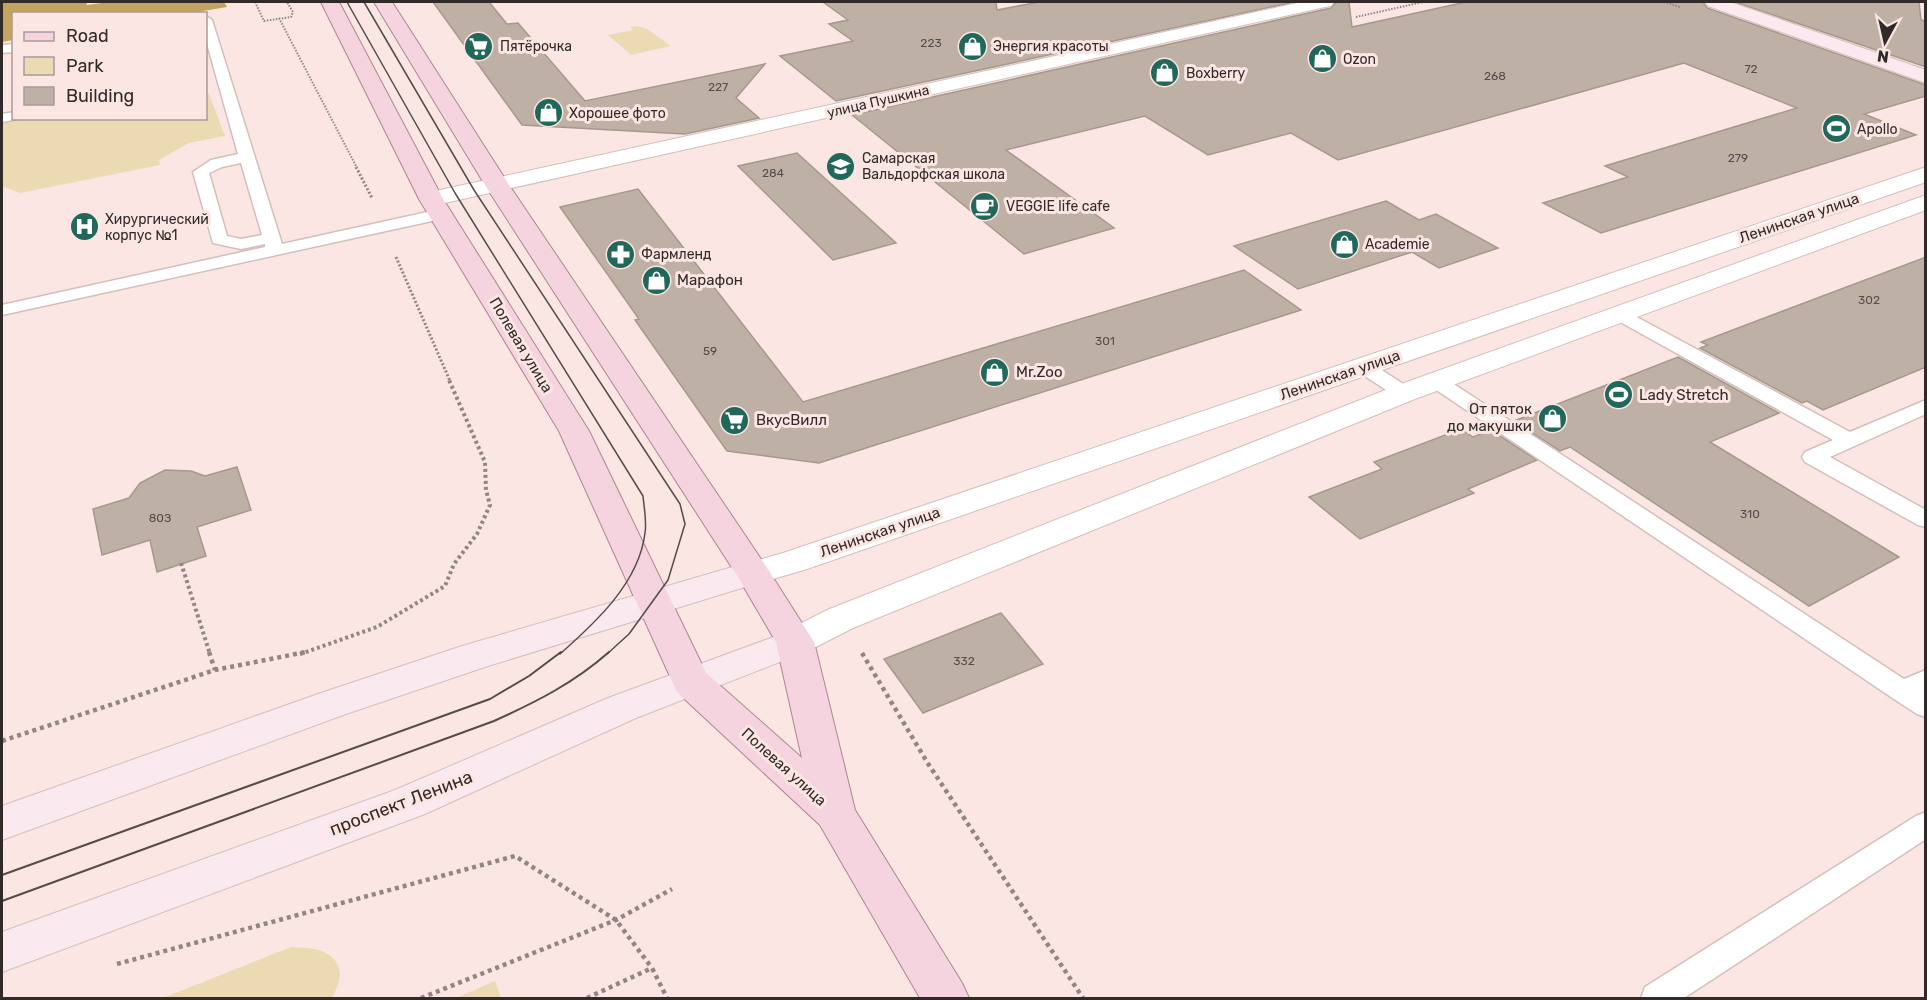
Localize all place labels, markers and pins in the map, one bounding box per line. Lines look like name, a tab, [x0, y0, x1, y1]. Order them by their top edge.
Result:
supermarket icon: Пятёрочка	[463, 30, 495, 62]
shop icon: Энергия красоты	[956, 30, 988, 62]
place label: Пятёрочка	[500, 38, 572, 55]
place label: Энергия красоты	[993, 38, 1109, 55]
shop icon: Ozon	[1306, 43, 1338, 75]
place label: Ozon	[1343, 51, 1376, 68]
shop icon: Boxberry	[1149, 57, 1181, 89]
place label: Boxberry	[1186, 65, 1246, 82]
shop icon: Хорошее фото	[532, 97, 564, 129]
place label: Хорошее фото	[569, 105, 666, 122]
sports icon: Apollo	[1820, 113, 1852, 145]
place label: Apollo	[1857, 121, 1898, 138]
school or university icon: Самарская Вальдорфская школа	[825, 150, 857, 182]
place label: Самарская Вальдорфская школа	[862, 150, 1005, 183]
cafe icon: VEGGIE life cafe	[969, 190, 1001, 222]
place label: VEGGIE life cafe	[1006, 198, 1110, 215]
hospital icon: Хирургический корпус №1	[68, 211, 100, 243]
place label: Хирургический корпус №1	[105, 211, 209, 244]
shop icon: Academie	[1328, 228, 1360, 260]
place label: Academie	[1365, 236, 1430, 253]
pharmacy icon: Фармленд	[604, 238, 636, 270]
place label: Фармленд	[641, 246, 712, 263]
shop icon: Марафон	[640, 264, 672, 296]
place label: Марафон	[677, 271, 743, 289]
shop icon: Mr.Zoo	[979, 356, 1011, 388]
place label: Mr.Zoo	[1016, 363, 1063, 381]
sports icon: Lady Stretch	[1602, 379, 1634, 411]
place label: Lady Stretch	[1639, 386, 1729, 404]
place label: От пяток до макушки	[1447, 400, 1532, 435]
shop icon: От пяток до макушки	[1537, 402, 1569, 434]
supermarket icon: ВкусВилл	[719, 404, 751, 436]
place label: ВкусВилл	[756, 411, 827, 429]

